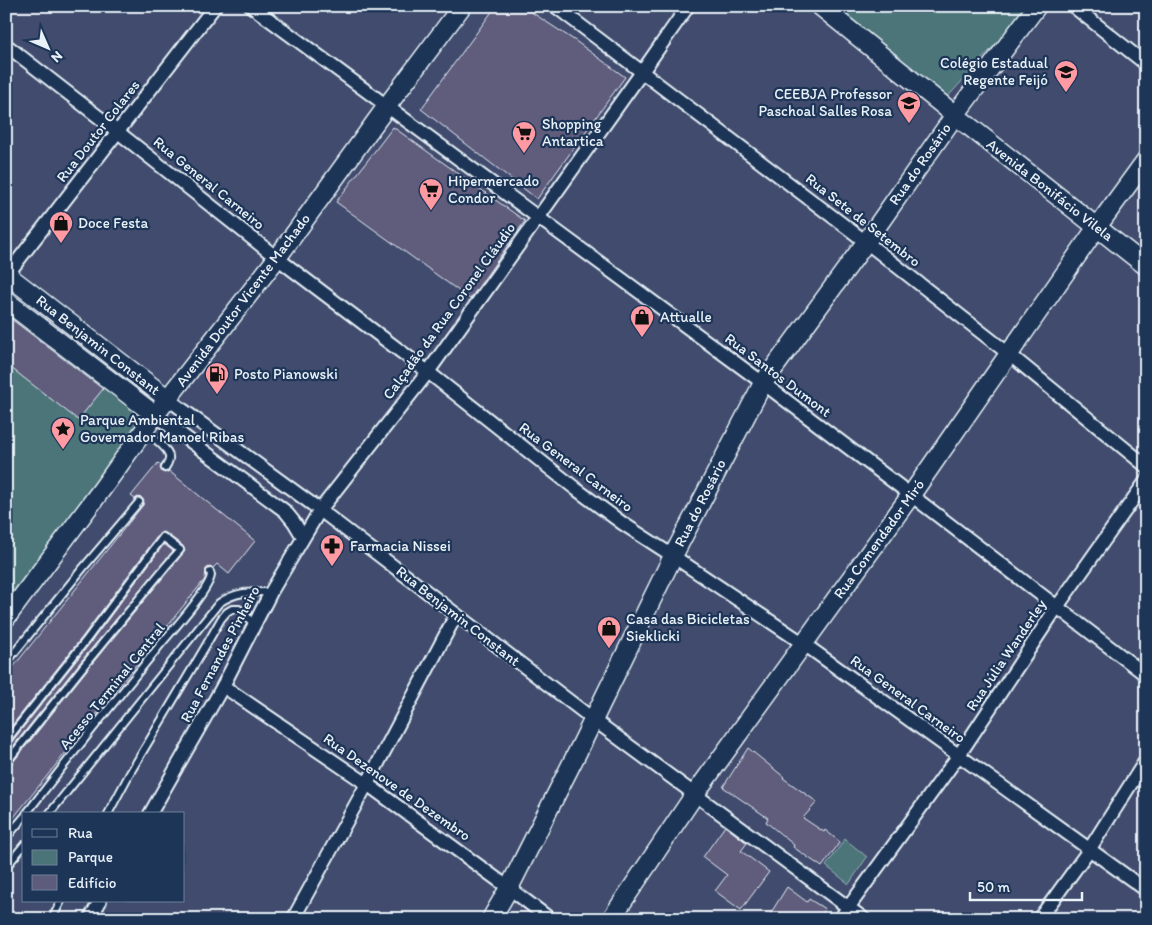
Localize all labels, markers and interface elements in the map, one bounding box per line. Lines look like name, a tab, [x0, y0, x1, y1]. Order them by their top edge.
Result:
north arrow	[22, 22, 72, 72]
text: N	[47, 47, 66, 66]
place label: Colégio Estadual Regente Feijó	[940, 54, 1049, 89]
school or university icon: Colégio Estadual Regente Feijó	[1053, 59, 1079, 93]
street label: Rua Doutor Colares	[52, 76, 144, 186]
place label: CEEBJA Professor Paschoal Salles Rosa	[759, 85, 892, 120]
school or university icon: CEEBJA Professor Paschoal Salles Rosa	[896, 90, 922, 124]
place label: Shopping Antartica	[542, 115, 604, 150]
supermarket icon: Shopping Antartica	[511, 120, 537, 154]
street label: Rua do Rosário	[885, 120, 955, 208]
street label: Rua General Carneiro	[150, 133, 268, 233]
street label: Avenida Bonifácio Vilela	[983, 135, 1117, 245]
street label: Rua Sete de Setembro	[802, 170, 924, 270]
place label: Hipermercado Condor	[448, 172, 539, 207]
supermarket icon: Hipermercado Condor	[418, 177, 444, 211]
shop icon: Doce Festa	[48, 210, 74, 244]
street label: Avenida Doutor Vicente Machado	[172, 210, 314, 390]
place label: Doce Festa	[78, 214, 148, 232]
street label: Calçadão da Rua Coronel Cláudio	[379, 219, 519, 403]
street label: Rua Benjamin Constant	[32, 291, 164, 399]
shop icon: Attualle	[629, 304, 655, 338]
place label: Attualle	[660, 308, 712, 326]
street label: Rua Santos Dumont	[721, 329, 835, 421]
fuel station icon: Posto Pianowski	[204, 361, 230, 395]
place label: Posto Pianowski	[234, 365, 338, 383]
place label: Parque Ambiental Governador Manoel Ribas	[80, 411, 245, 446]
place icon: Parque Ambiental Governador Manoel Ribas	[50, 416, 76, 450]
street label: Rua General Carneiro	[516, 418, 636, 516]
street label: Rua do Rosário	[670, 456, 730, 550]
street label: Rua Comendador Miró	[830, 476, 928, 602]
pharmacy icon: Farmacia Nissei	[319, 533, 345, 567]
place label: Farmacia Nissei	[350, 537, 451, 555]
street label: Rua Benjamin Constant	[392, 562, 524, 670]
street label: Rua Fernandes Pinheiro	[176, 583, 264, 725]
street label: Rua Júlia Wanderley	[962, 596, 1050, 714]
place label: Casa das Bicicletas Sieklicki	[626, 610, 750, 645]
shop icon: Casa das Bicicletas Sieklicki	[596, 615, 622, 649]
street label: Acesso Terminal Central	[55, 618, 169, 753]
street label: Rua General Carneiro	[847, 651, 969, 747]
street label: Rua Dezenove de Dezembro	[320, 729, 474, 845]
legend	[22, 812, 185, 902]
text: Rua	[68, 824, 93, 842]
text: Parque	[68, 848, 113, 866]
scale bar	[970, 870, 1082, 902]
text: Edifício	[68, 874, 116, 892]
text: 50 m	[977, 878, 1010, 896]

